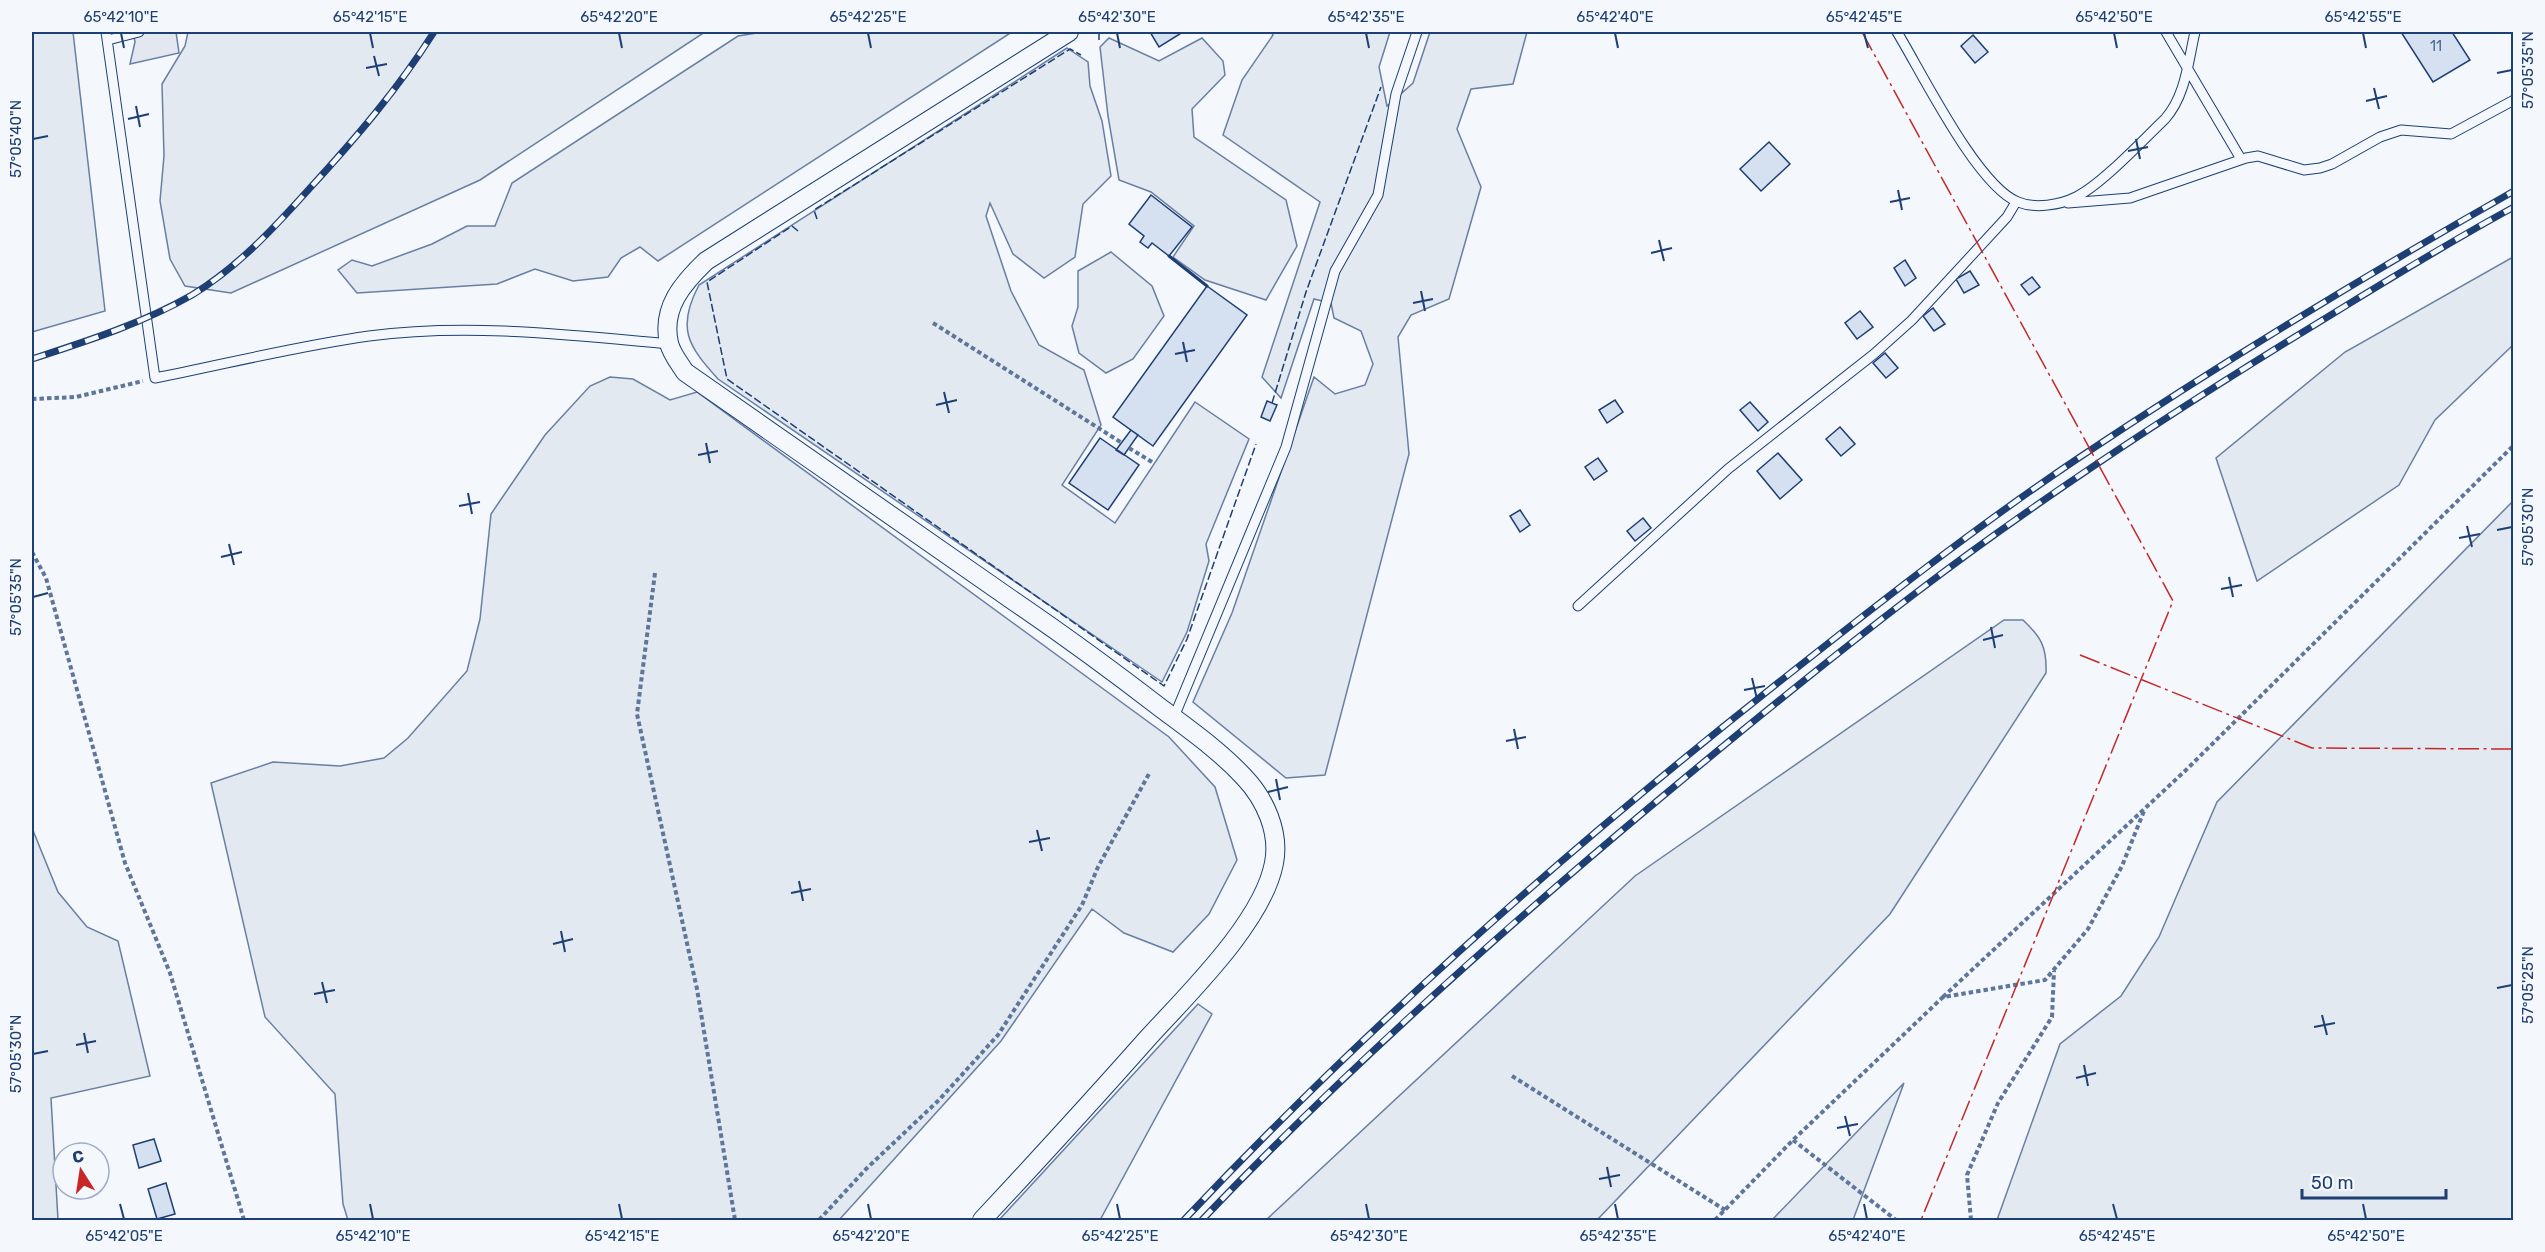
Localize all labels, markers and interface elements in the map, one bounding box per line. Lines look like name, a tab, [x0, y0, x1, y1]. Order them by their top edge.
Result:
text: 65°42'10"E	[83, 8, 159, 26]
text: 65°42'15"E	[333, 8, 407, 26]
text: 65°42'20"E	[580, 8, 658, 26]
text: 65°42'25"E	[830, 8, 906, 26]
text: 65°42'30"E	[1078, 8, 1156, 26]
text: 65°42'35"E	[1327, 8, 1405, 26]
text: 65°42'40"E	[1576, 8, 1654, 26]
text: 65°42'45"E	[1826, 8, 1902, 26]
text: 65°42'50"E	[2075, 8, 2153, 26]
text: 65°42'55"E	[2324, 8, 2402, 26]
text: 57°05'35"N	[2519, 31, 2537, 109]
house number: 11	[2430, 38, 2442, 55]
text: 57°05'40"N	[7, 100, 25, 178]
text: 57°05'30"N	[2519, 488, 2537, 566]
text: 57°05'35"N	[7, 558, 25, 636]
text: 57°05'25"N	[2519, 946, 2537, 1024]
text: 57°05'30"N	[7, 1015, 25, 1093]
north arrow	[51, 1141, 111, 1201]
text: С	[71, 1146, 85, 1167]
scale bar	[2302, 1162, 2446, 1200]
text: 50 m	[2311, 1172, 2354, 1194]
text: 65°42'05"E	[85, 1227, 163, 1245]
text: 65°42'10"E	[335, 1227, 411, 1245]
text: 65°42'15"E	[585, 1227, 659, 1245]
text: 65°42'20"E	[832, 1227, 910, 1245]
text: 65°42'25"E	[1082, 1227, 1158, 1245]
text: 65°42'30"E	[1330, 1227, 1408, 1245]
text: 65°42'35"E	[1579, 1227, 1657, 1245]
text: 65°42'40"E	[1828, 1227, 1906, 1245]
text: 65°42'45"E	[2079, 1227, 2155, 1245]
text: 65°42'50"E	[2327, 1227, 2405, 1245]

